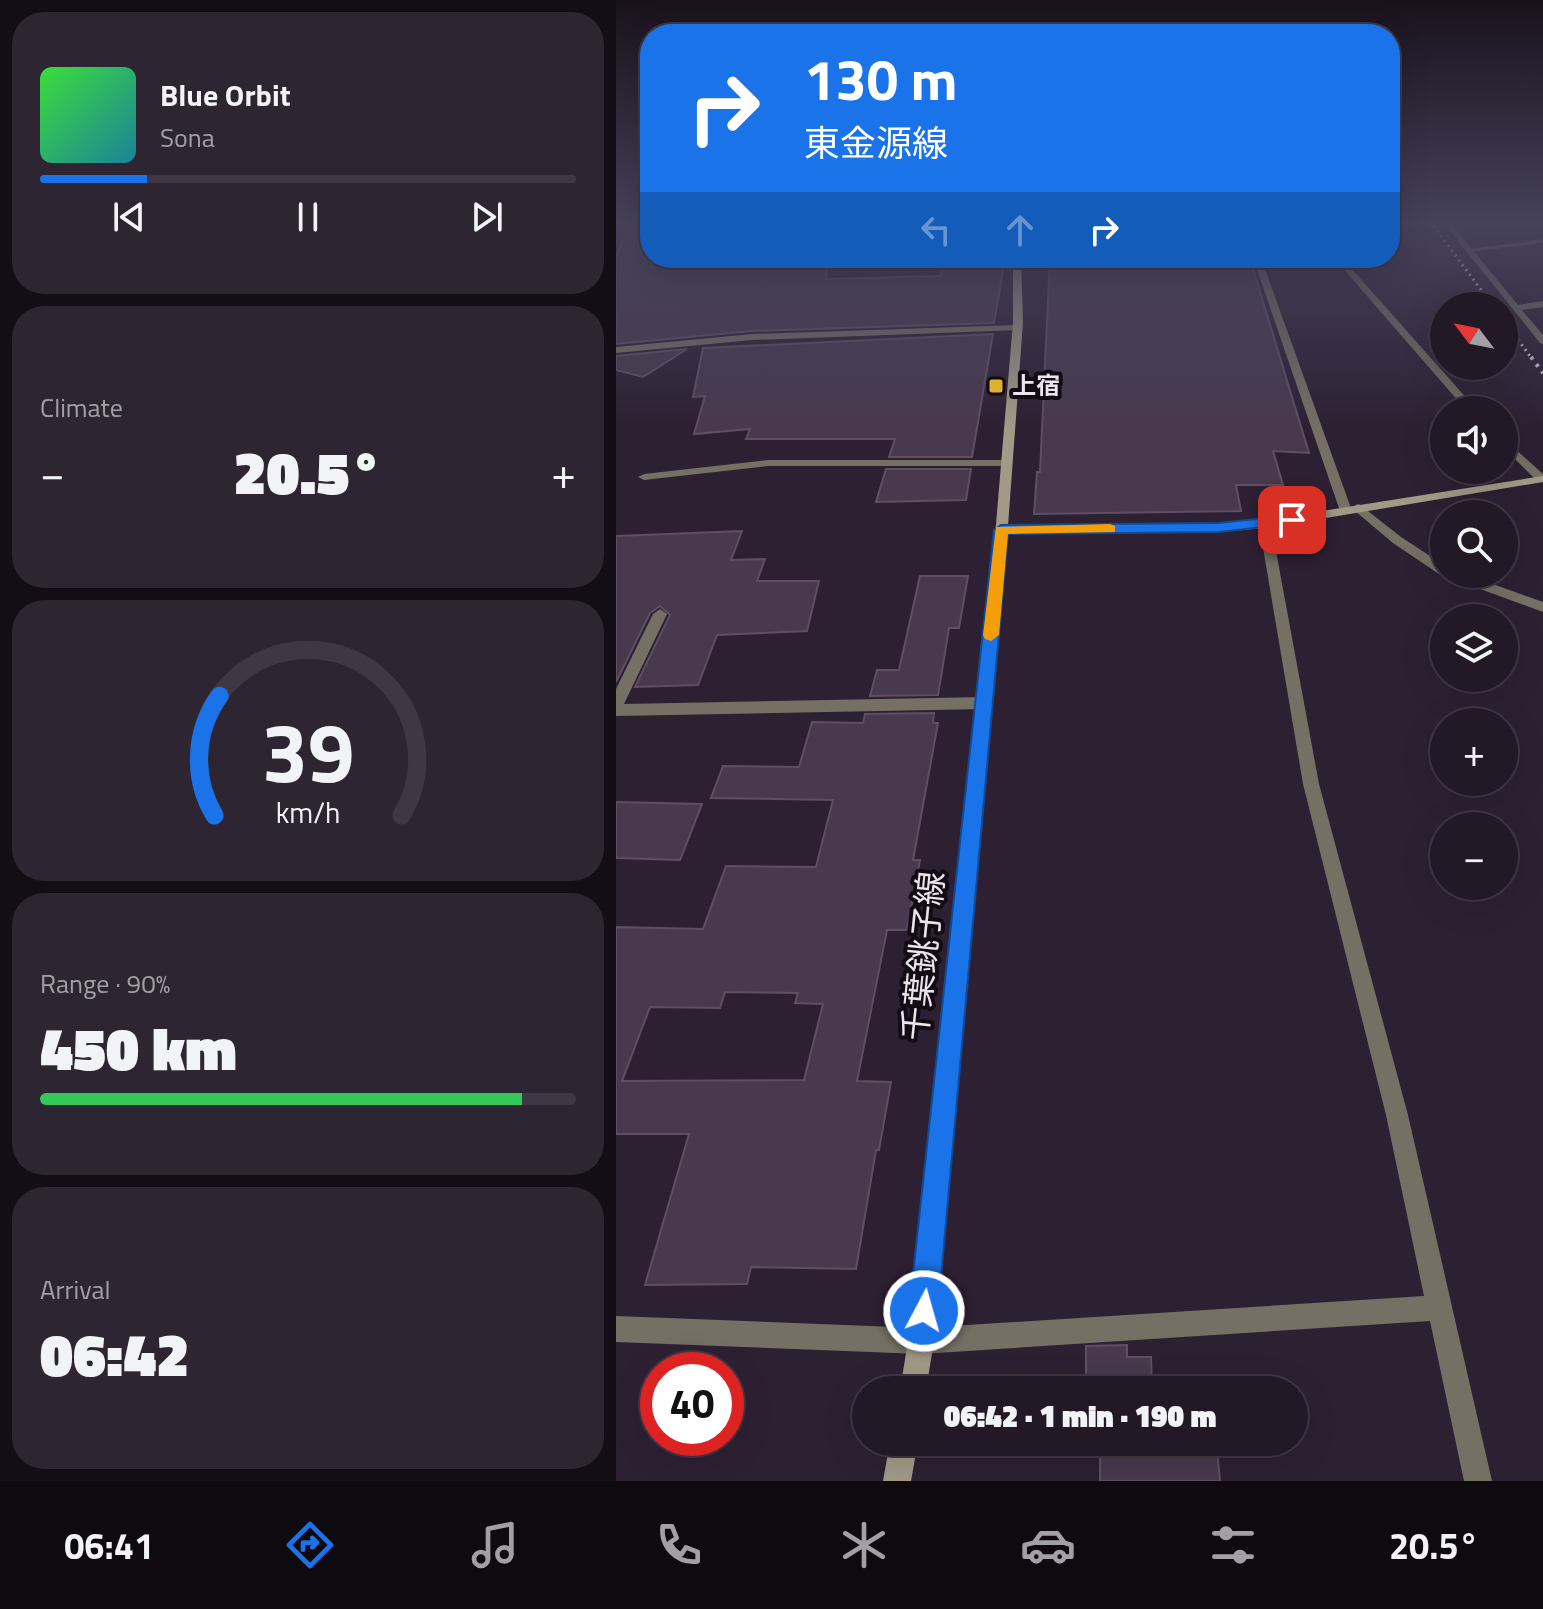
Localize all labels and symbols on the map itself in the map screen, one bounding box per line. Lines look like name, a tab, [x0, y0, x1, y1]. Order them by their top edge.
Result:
north arrow	[1430, 292, 1518, 380]
place label: 上宿	[1012, 367, 1060, 403]
marker: 上宿	[987, 377, 1005, 395]
pin	[1258, 486, 1326, 554]
street label: 千葉銚子線	[887, 869, 957, 1043]
position arrow	[882, 1269, 966, 1353]
speed limit sign: 40	[640, 1352, 744, 1456]

